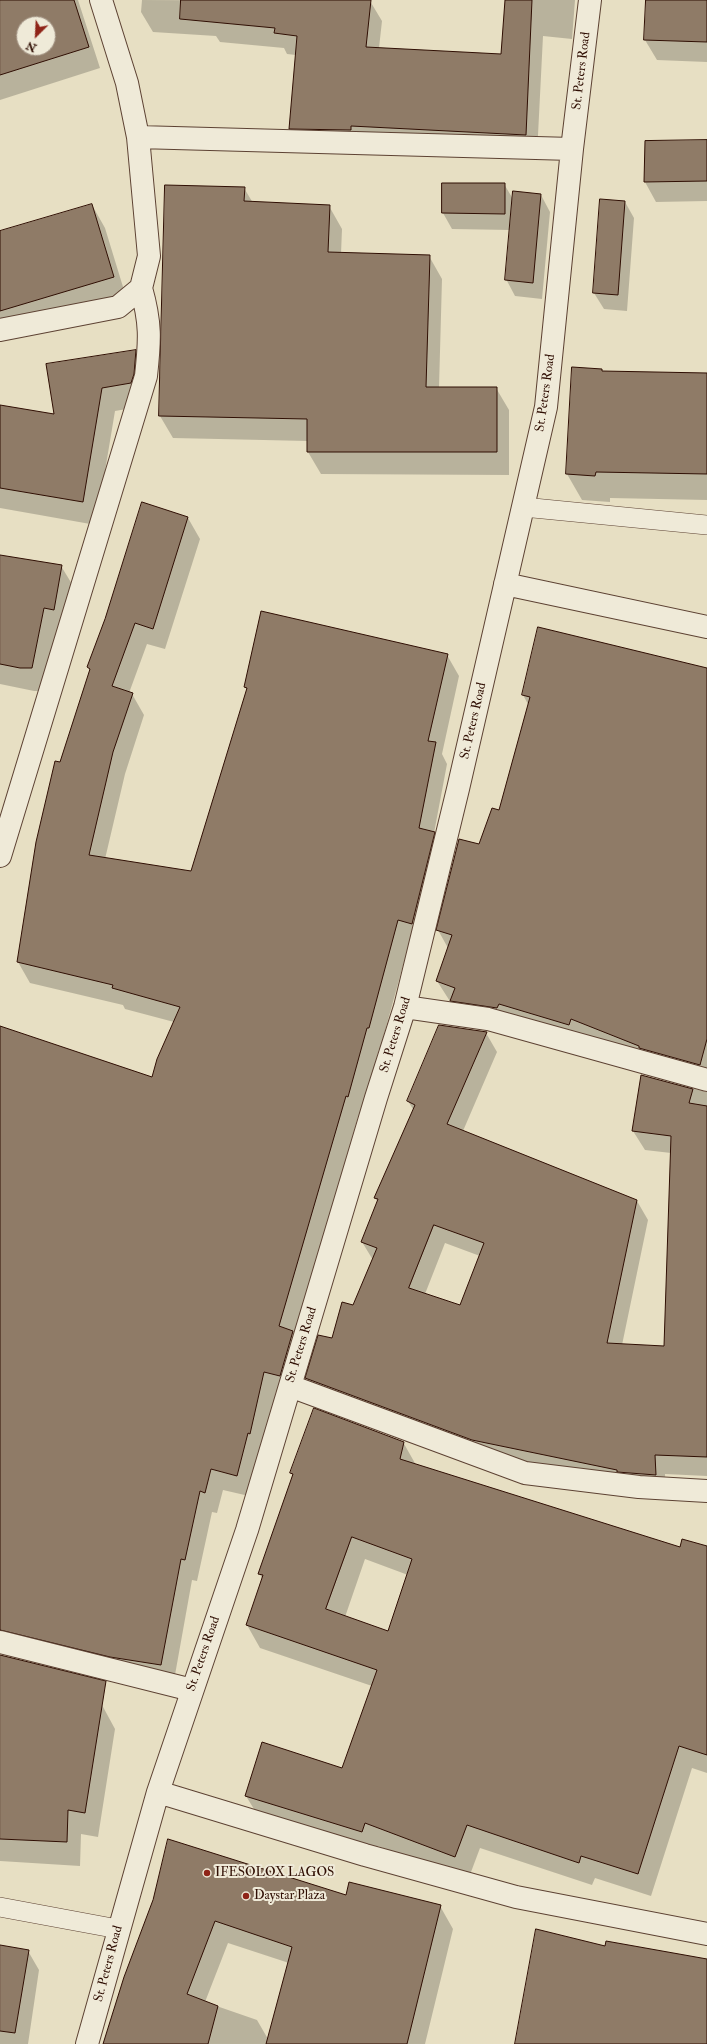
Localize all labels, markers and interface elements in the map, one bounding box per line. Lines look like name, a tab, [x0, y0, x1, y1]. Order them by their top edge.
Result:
north arrow	[16, 16, 56, 56]
street label: St. Peters Road	[569, 31, 595, 111]
text: N	[24, 39, 38, 54]
street label: St. Peters Road	[533, 353, 559, 433]
street label: St. Peters Road	[458, 681, 490, 761]
street label: St. Peters Road	[377, 995, 415, 1075]
street label: St. Peters Road	[283, 1305, 321, 1385]
street label: St. Peters Road	[184, 1614, 224, 1694]
place label: IFESOLOX LAGOS	[215, 1865, 334, 1881]
marker: IFESOLOX LAGOS	[202, 1868, 212, 1878]
place label: Daystar Plaza	[254, 1888, 325, 1904]
marker: Daystar Plaza	[241, 1891, 251, 1901]
street label: St. Peters Road	[91, 1924, 127, 2004]

